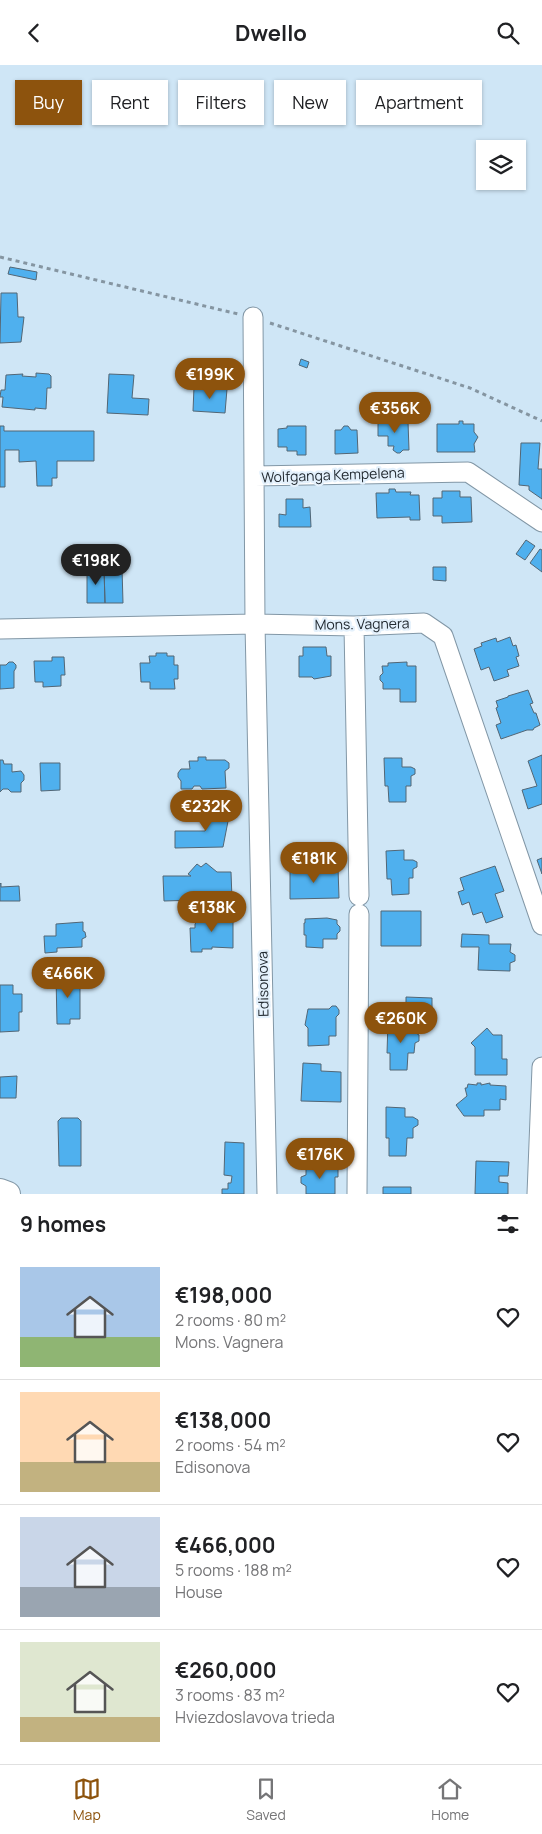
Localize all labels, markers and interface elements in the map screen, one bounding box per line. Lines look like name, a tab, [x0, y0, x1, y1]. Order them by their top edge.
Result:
text: Dwello	[235, 18, 307, 48]
icon: back	[20, 19, 48, 47]
icon: search	[494, 19, 522, 47]
chip: Buy	[15, 80, 82, 125]
chip: Rent	[92, 80, 168, 125]
chip: Filters	[178, 80, 264, 125]
chip: New	[274, 80, 346, 125]
chip: Apartment	[356, 80, 482, 125]
map controls	[476, 140, 526, 190]
button: layers	[476, 140, 526, 190]
pin: €199K	[175, 357, 245, 400]
text: €199K	[186, 363, 234, 385]
pin: €356K	[360, 391, 430, 434]
text: €356K	[370, 397, 420, 419]
street label: Wolfganga Kempelena	[261, 463, 405, 486]
pin: €198K	[61, 543, 131, 586]
text: €198K	[72, 549, 120, 571]
street label: Mons. Vagnera	[314, 613, 410, 634]
pin: €232K	[171, 789, 241, 832]
text: €232K	[181, 795, 231, 817]
pin: €181K	[279, 841, 349, 884]
text: €181K	[291, 847, 337, 869]
pin: €138K	[177, 891, 247, 933]
text: €138K	[188, 896, 236, 918]
street label: Edisonova	[252, 951, 273, 1017]
pin: €466K	[33, 957, 103, 999]
text: €466K	[43, 962, 93, 984]
pin: €260K	[366, 1001, 436, 1044]
text: €260K	[375, 1007, 427, 1029]
pin: €176K	[285, 1137, 355, 1180]
text: €176K	[297, 1143, 343, 1165]
text: 9 homes	[20, 1210, 106, 1238]
icon: filters	[494, 1210, 522, 1238]
text: €198,000	[175, 1281, 272, 1309]
icon: home	[60, 1287, 120, 1347]
icon: heart	[494, 1303, 522, 1331]
text: 2 rooms · 80 m²	[175, 1309, 286, 1331]
text: Mons. Vagnera	[175, 1331, 284, 1353]
text: €138,000	[175, 1406, 271, 1434]
icon: home	[60, 1412, 120, 1472]
icon: heart	[494, 1428, 522, 1456]
text: 2 rooms · 54 m²	[175, 1434, 286, 1456]
text: Edisonova	[175, 1456, 250, 1478]
text: €466,000	[175, 1531, 276, 1559]
icon: home	[60, 1537, 120, 1597]
icon: heart	[494, 1553, 522, 1581]
text: 5 rooms · 188 m²	[175, 1559, 292, 1581]
text: House	[175, 1581, 223, 1603]
text: €260,000	[175, 1656, 277, 1684]
icon: home	[60, 1662, 120, 1722]
icon: heart	[494, 1678, 522, 1706]
text: 3 rooms · 83 m²	[175, 1684, 285, 1706]
text: Hviezdoslavova trieda	[175, 1706, 335, 1728]
tab: Map	[73, 1775, 101, 1824]
tab: Saved	[246, 1775, 286, 1824]
tab: Home	[431, 1775, 469, 1824]

